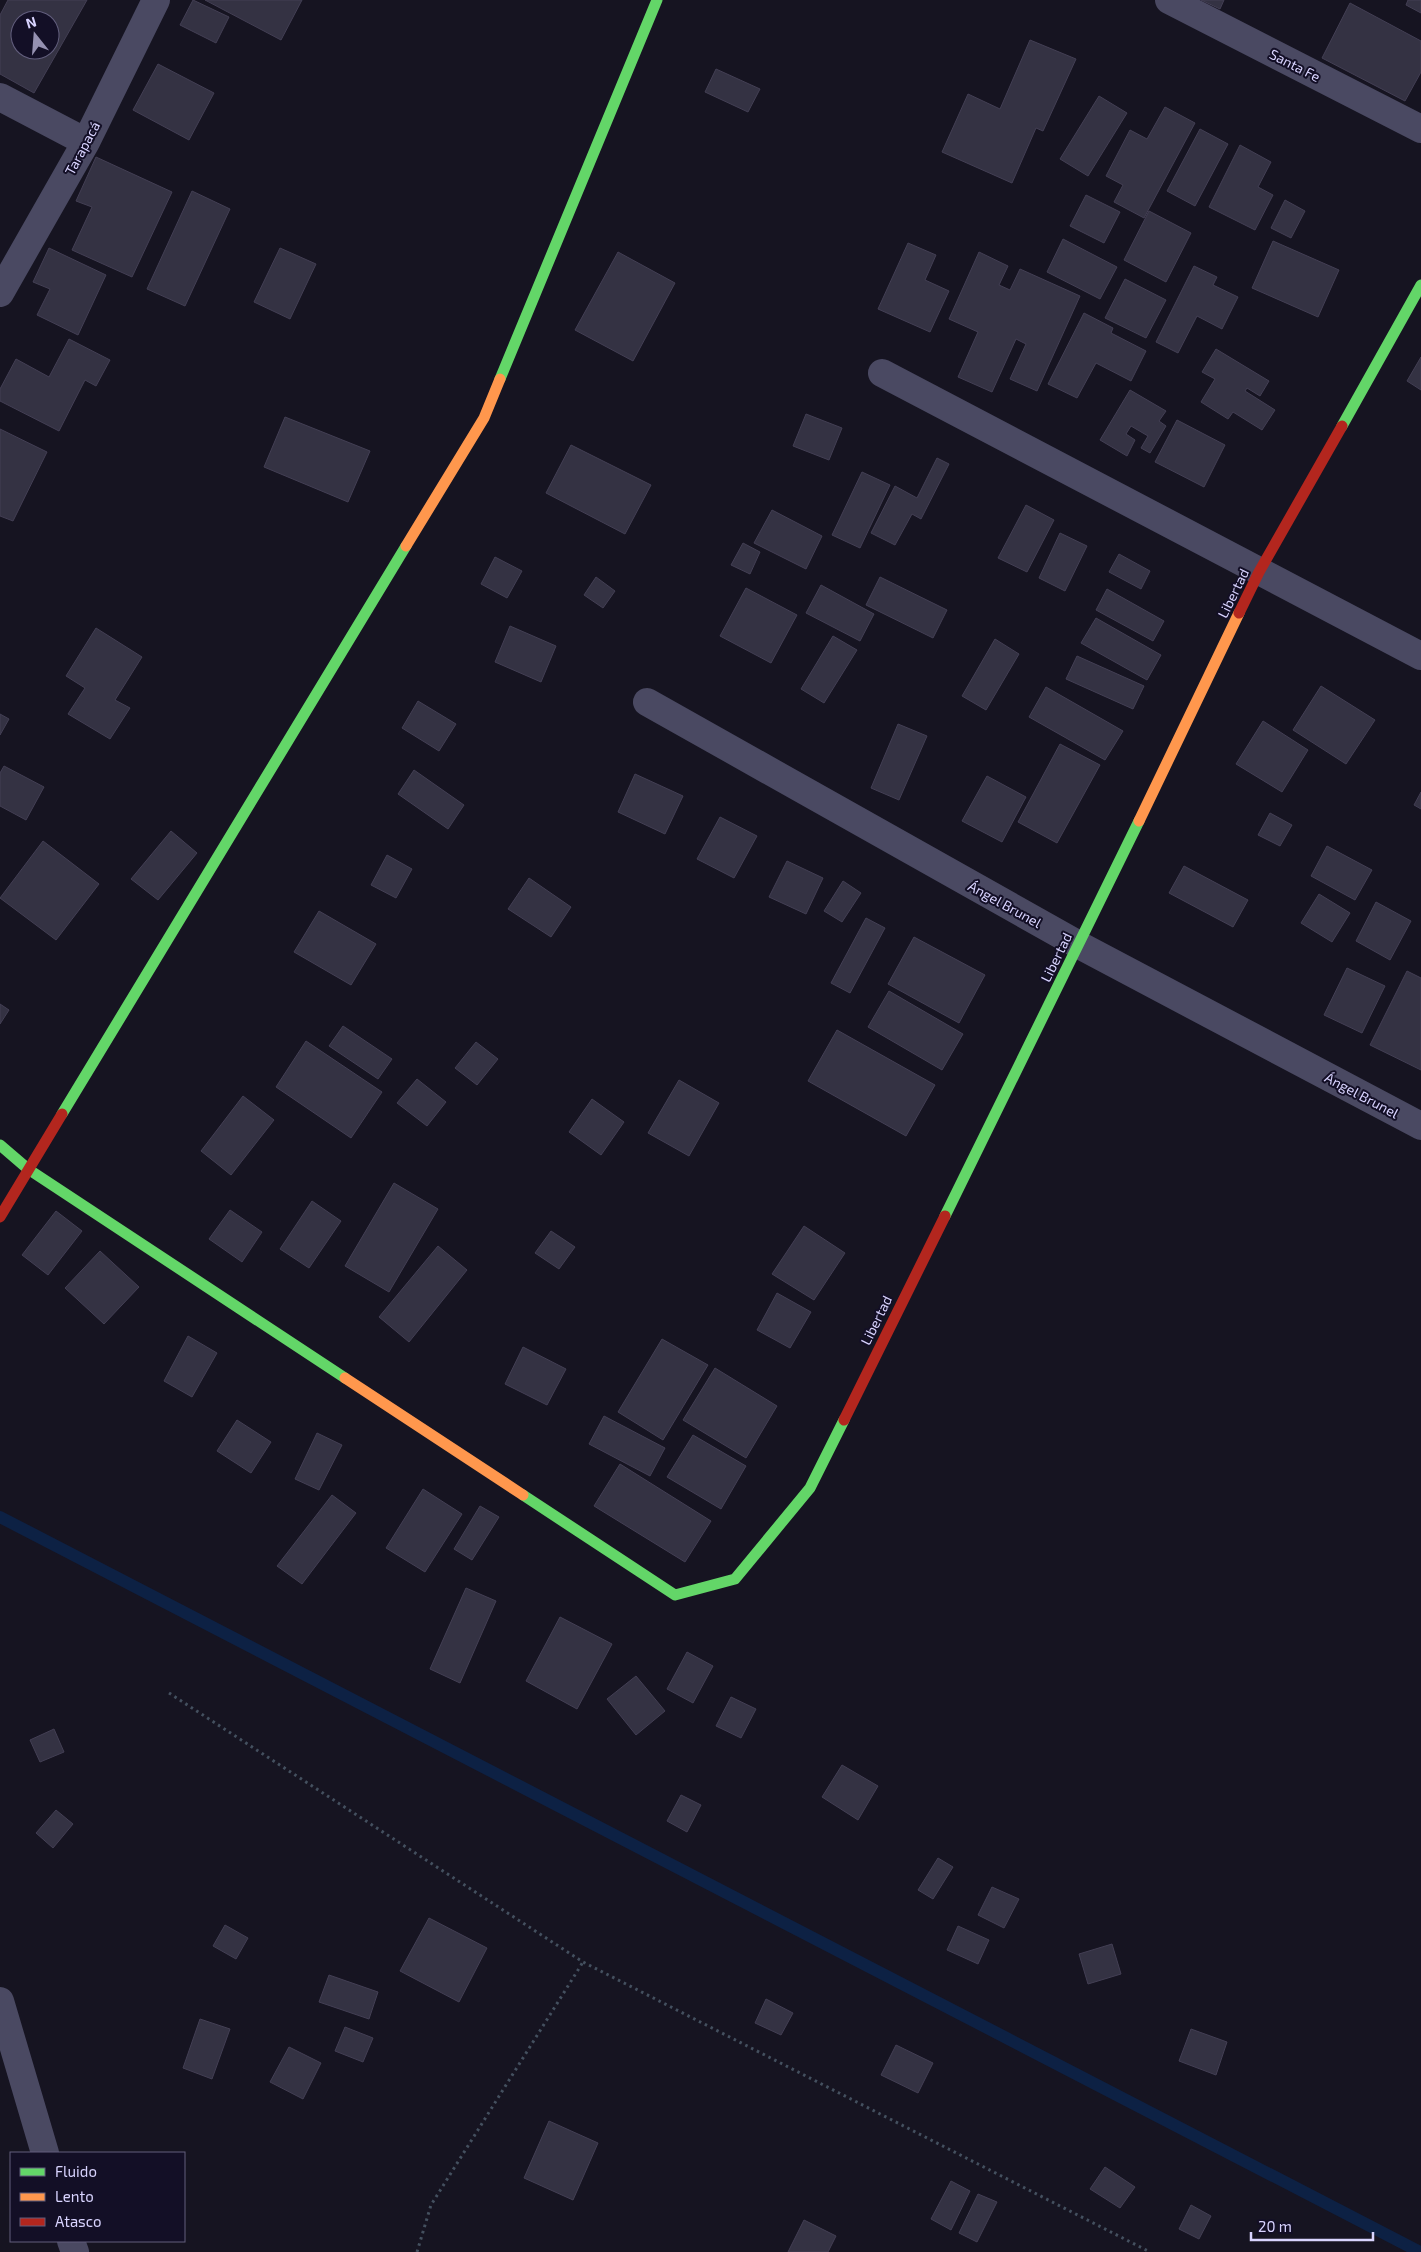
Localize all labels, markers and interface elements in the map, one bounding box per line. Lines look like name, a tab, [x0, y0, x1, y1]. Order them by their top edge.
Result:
north arrow	[10, 10, 60, 60]
text: N	[24, 12, 38, 32]
street label: Santa Fe	[1267, 45, 1323, 85]
street label: Tarapacá	[61, 118, 103, 178]
street label: Libertad	[1214, 566, 1252, 620]
street label: Ángel Brunel	[965, 877, 1045, 932]
street label: Libertad	[1037, 930, 1075, 984]
street label: Ángel Brunel	[1322, 1068, 1403, 1122]
street label: Libertad	[857, 1293, 895, 1347]
legend	[10, 2152, 185, 2242]
text: Fluido	[55, 2162, 97, 2180]
text: Lento	[55, 2187, 94, 2205]
scale bar	[1251, 2210, 1374, 2242]
text: Atasco	[55, 2212, 101, 2230]
text: 20 m	[1258, 2217, 1292, 2235]

